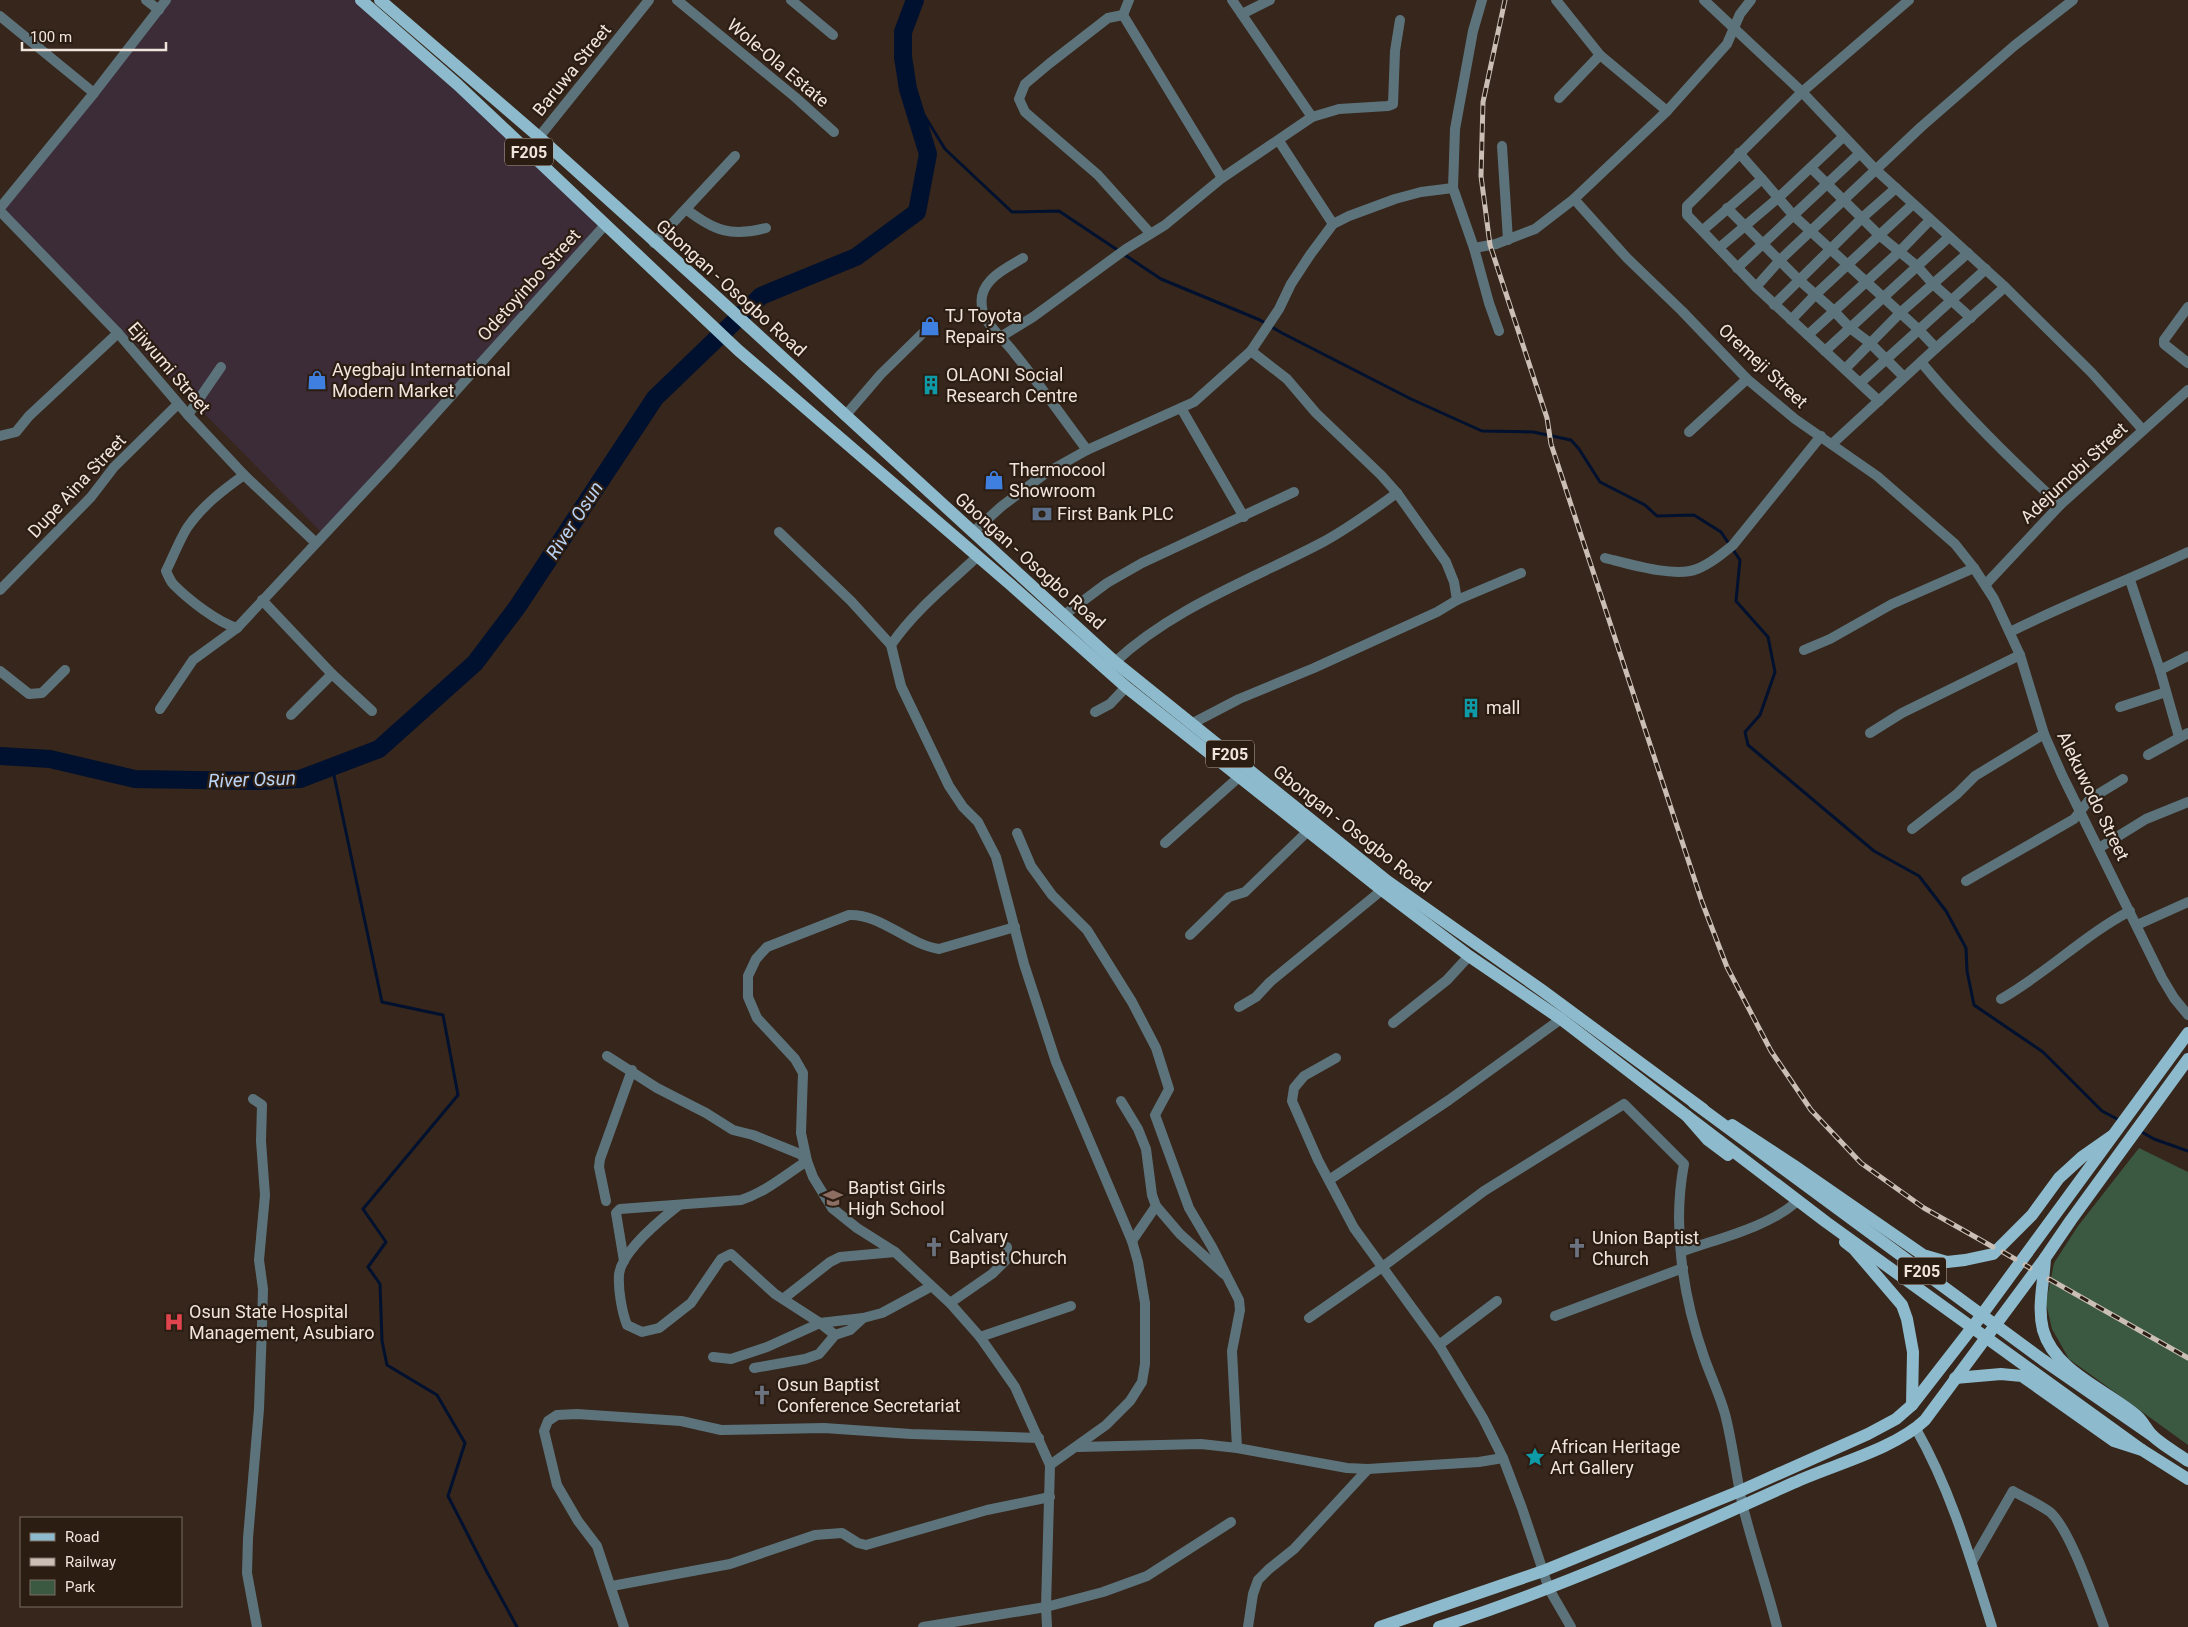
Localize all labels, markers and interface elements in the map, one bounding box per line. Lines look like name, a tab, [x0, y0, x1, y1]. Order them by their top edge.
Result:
street label: Wole-Ola Estate	[723, 14, 834, 111]
street label: Baruwa Street	[528, 19, 615, 120]
scale bar	[22, 20, 166, 52]
text: 100 m	[30, 28, 72, 46]
road number: F205	[505, 138, 553, 166]
street label: Gbongan - Osogbo Road	[652, 215, 811, 361]
street label: Odetoyinbo Street	[473, 224, 584, 345]
place label: TJ Toyota Repairs	[945, 305, 1022, 347]
shop icon: TJ Toyota Repairs	[919, 315, 941, 337]
street label: Ejiwumi Street	[124, 318, 215, 418]
street label: Oremeji Street	[1715, 319, 1812, 412]
place label: Ayegbaju International Modern Market	[332, 359, 511, 401]
place label: OLAONI Social Research Centre	[946, 364, 1078, 406]
shop icon: Ayegbaju International Modern Market	[306, 369, 328, 391]
building icon: OLAONI Social Research Centre	[920, 374, 942, 396]
street label: Adejumobi Street	[2016, 418, 2131, 527]
street label: Dupe Aina Street	[23, 430, 130, 542]
place label: Thermocool Showroom	[1009, 459, 1106, 501]
shop icon: Thermocool Showroom	[983, 469, 1005, 491]
water label: River Osun	[541, 477, 608, 563]
street label: Gbongan - Osogbo Road	[951, 488, 1110, 634]
bank icon: First Bank PLC	[1031, 503, 1053, 525]
place label: First Bank PLC	[1057, 503, 1174, 524]
building icon: mall	[1460, 697, 1482, 719]
place label: mall	[1486, 697, 1520, 718]
street label: Alekuwodo Street	[2053, 728, 2134, 864]
road number: F205	[1206, 741, 1254, 768]
street label: Gbongan - Osogbo Road	[1269, 760, 1435, 897]
water label: River Osun	[208, 766, 296, 793]
place label: Baptist Girls High School	[848, 1177, 945, 1219]
school or university icon: Baptist Girls High School	[822, 1187, 844, 1209]
place label: Calvary Baptist Church	[949, 1226, 1067, 1268]
place label: Union Baptist Church	[1592, 1227, 1699, 1269]
church icon: Calvary Baptist Church	[923, 1236, 945, 1258]
church icon: Union Baptist Church	[1566, 1237, 1588, 1259]
road number: F205	[1898, 1258, 1946, 1284]
place label: Osun State Hospital Management, Asubiaro	[189, 1301, 374, 1343]
hospital icon: Osun State Hospital Management, Asubiaro	[163, 1311, 185, 1333]
place label: Osun Baptist Conference Secretariat	[777, 1374, 960, 1416]
church icon: Osun Baptist Conference Secretariat	[751, 1384, 773, 1406]
place label: African Heritage Art Gallery	[1550, 1436, 1680, 1478]
place icon: African Heritage Art Gallery	[1524, 1446, 1546, 1468]
legend	[20, 1517, 182, 1607]
text: Road	[65, 1528, 99, 1546]
text: Railway	[65, 1553, 116, 1571]
text: Park	[65, 1578, 96, 1596]

